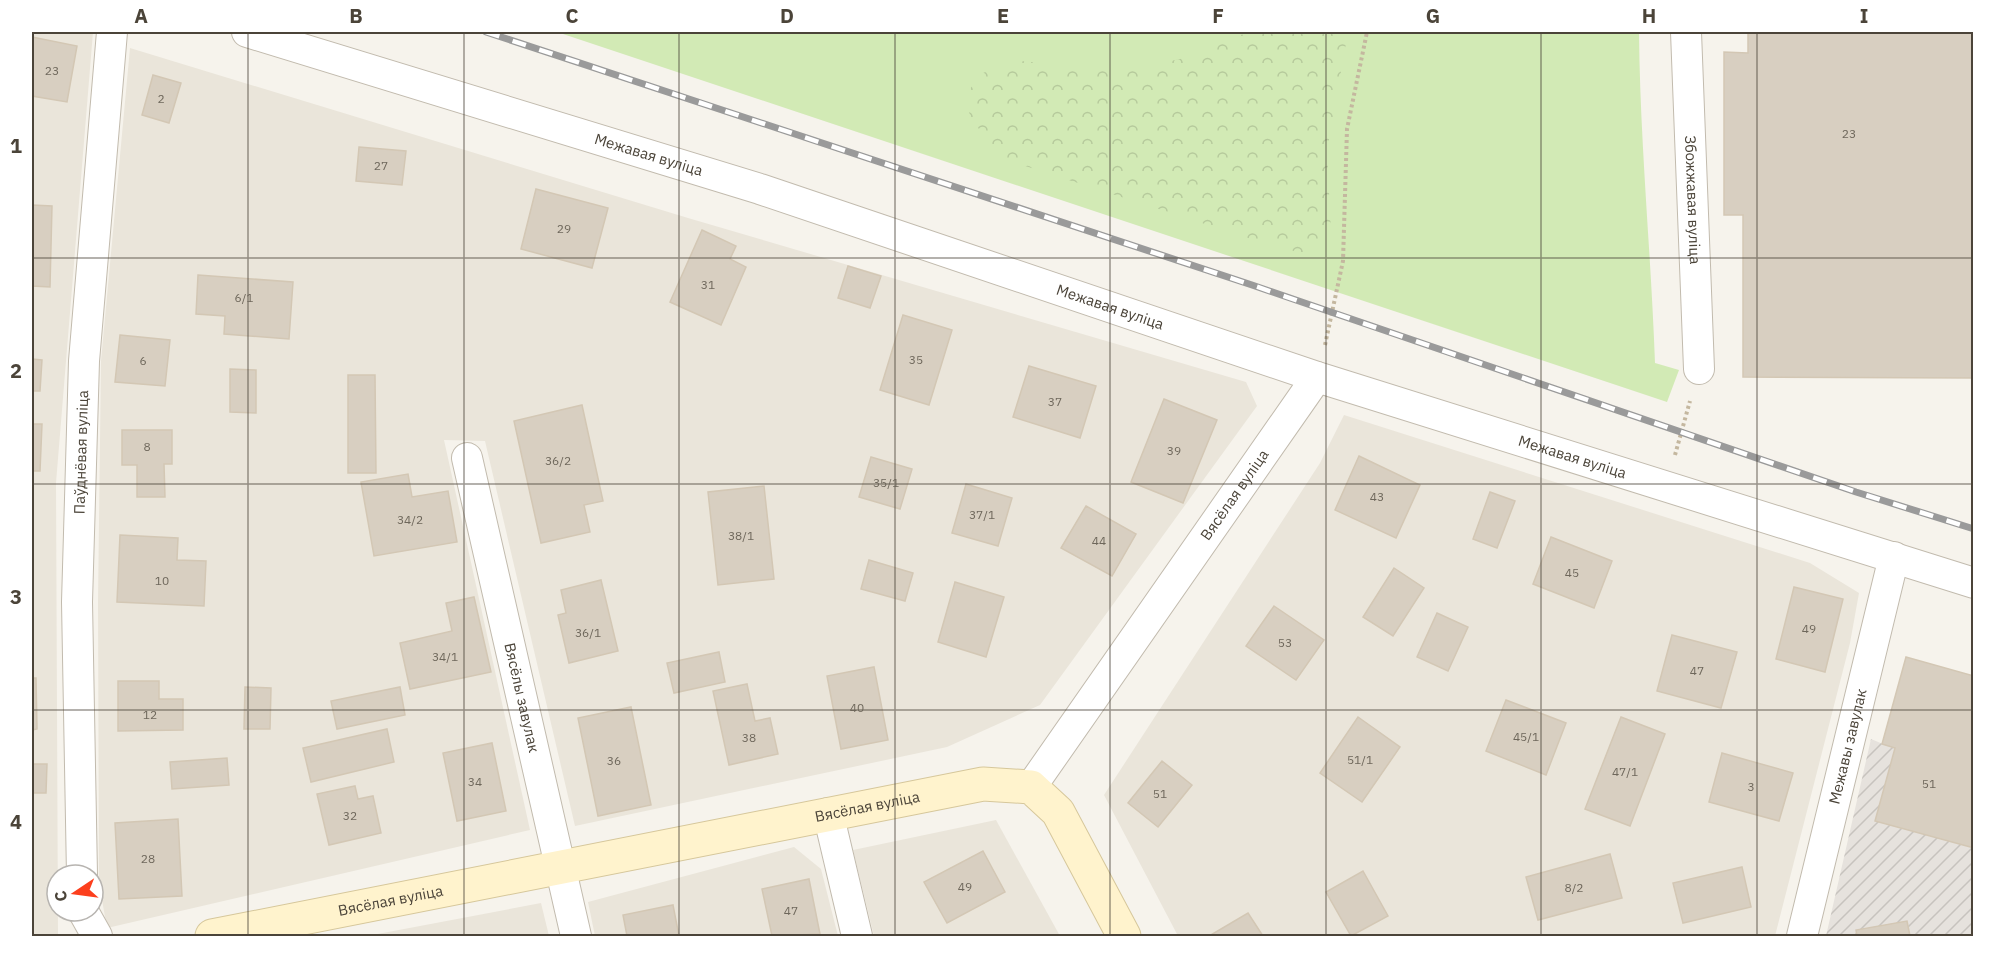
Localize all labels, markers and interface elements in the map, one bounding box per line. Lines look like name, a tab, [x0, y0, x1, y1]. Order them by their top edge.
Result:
text: A	[134, 2, 148, 29]
text: B	[349, 2, 363, 29]
text: C	[565, 2, 579, 29]
text: D	[780, 2, 794, 29]
text: E	[997, 2, 1009, 29]
text: F	[1212, 2, 1224, 29]
text: G	[1426, 2, 1440, 29]
text: H	[1642, 2, 1656, 29]
text: I	[1860, 2, 1868, 29]
house number: 23	[45, 63, 59, 78]
house number: 2	[157, 91, 165, 106]
house number: 23	[1842, 126, 1856, 141]
street label: Межавая вуліца	[592, 129, 705, 180]
text: 1	[10, 132, 22, 159]
street label: Збожжавая вуліца	[1681, 135, 1705, 265]
house number: 27	[374, 158, 388, 173]
house number: 29	[557, 221, 571, 236]
house number: 31	[701, 277, 715, 292]
street label: Межавая вуліца	[1054, 280, 1167, 334]
house number: 6/1	[235, 290, 254, 305]
house number: 35	[909, 352, 923, 367]
house number: 6	[139, 353, 147, 368]
text: 2	[10, 357, 22, 384]
street label: Паўднёвая вуліца	[70, 390, 92, 515]
house number: 37	[1048, 394, 1062, 409]
street label: Межавая вуліца	[1516, 431, 1629, 482]
house number: 8	[143, 439, 151, 454]
house number: 39	[1167, 443, 1181, 458]
street label: Вясёлая вуліца	[1196, 446, 1273, 544]
house number: 36/2	[545, 453, 571, 468]
house number: 35/1	[873, 475, 899, 490]
house number: 43	[1370, 489, 1384, 504]
house number: 37/1	[969, 507, 995, 522]
house number: 34/2	[397, 512, 423, 527]
house number: 38/1	[728, 528, 754, 543]
house number: 44	[1092, 533, 1106, 548]
house number: 45	[1565, 565, 1579, 580]
house number: 10	[155, 573, 169, 588]
text: 3	[10, 583, 22, 610]
house number: 49	[1802, 621, 1816, 636]
house number: 36/1	[575, 625, 601, 640]
house number: 53	[1278, 635, 1292, 650]
street label: Вясёлы завулак	[500, 641, 544, 755]
house number: 34/1	[432, 649, 458, 664]
house number: 47	[1690, 663, 1704, 678]
street label: Межавы завулак	[1824, 687, 1871, 806]
house number: 40	[850, 700, 864, 715]
house number: 12	[143, 707, 157, 722]
house number: 45/1	[1513, 729, 1539, 744]
house number: 38	[742, 730, 756, 745]
house number: 51/1	[1347, 752, 1373, 767]
house number: 36	[607, 753, 621, 768]
house number: 47/1	[1612, 764, 1638, 779]
house number: 34	[468, 774, 482, 789]
house number: 51	[1922, 776, 1936, 791]
house number: 3	[1747, 779, 1755, 794]
house number: 51	[1153, 786, 1167, 801]
street label: Вясёлая вуліца	[813, 787, 921, 826]
text: 4	[10, 808, 22, 835]
house number: 32	[343, 808, 357, 823]
house number: 28	[141, 851, 155, 866]
north arrow	[45, 863, 105, 923]
house number: 49	[958, 879, 972, 894]
house number: 8/2	[1565, 880, 1584, 895]
street label: Вясёлая вуліца	[336, 881, 445, 920]
text: С	[49, 889, 71, 904]
house number: 47	[784, 903, 798, 918]

